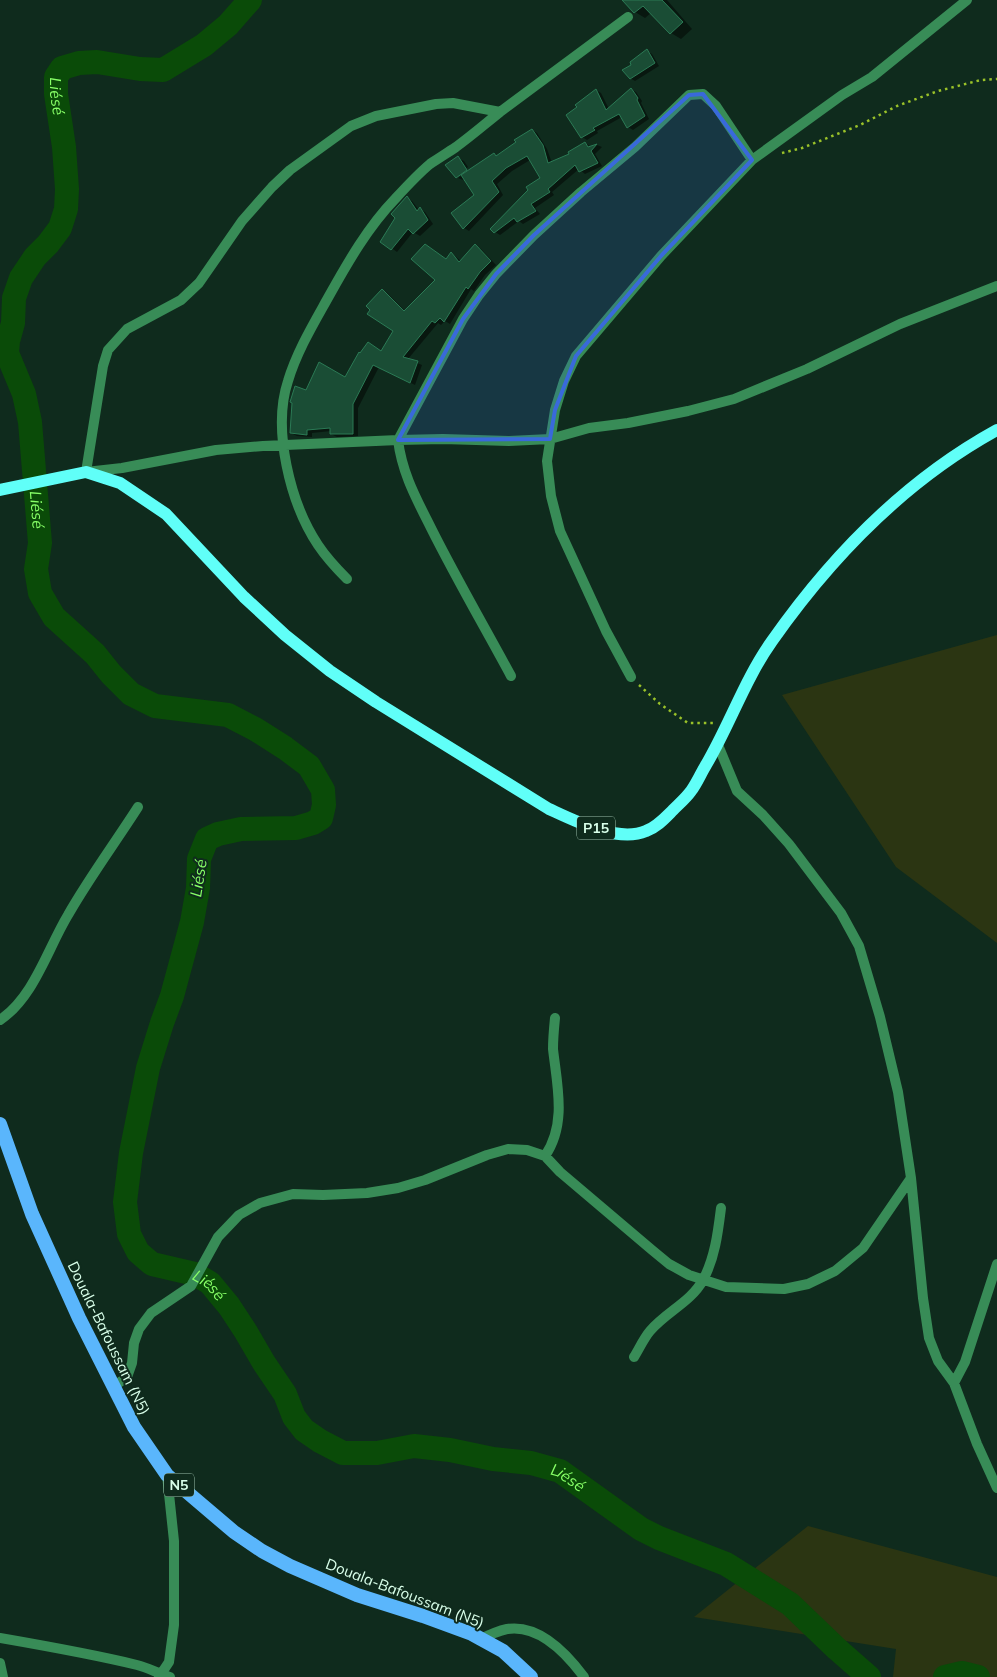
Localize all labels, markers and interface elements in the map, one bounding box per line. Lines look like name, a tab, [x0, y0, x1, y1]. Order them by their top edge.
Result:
water label: Liésé	[45, 77, 69, 117]
water label: Liésé	[26, 490, 49, 530]
road number: P15	[577, 816, 615, 840]
water label: Liésé	[185, 857, 211, 898]
street label: Douala-Bafoussam (N5)	[64, 1258, 154, 1418]
water label: Liésé	[189, 1265, 230, 1305]
water label: Liésé	[549, 1459, 590, 1496]
road number: N5	[164, 1474, 194, 1496]
street label: Douala-Bafoussam (N5)	[323, 1554, 487, 1632]

